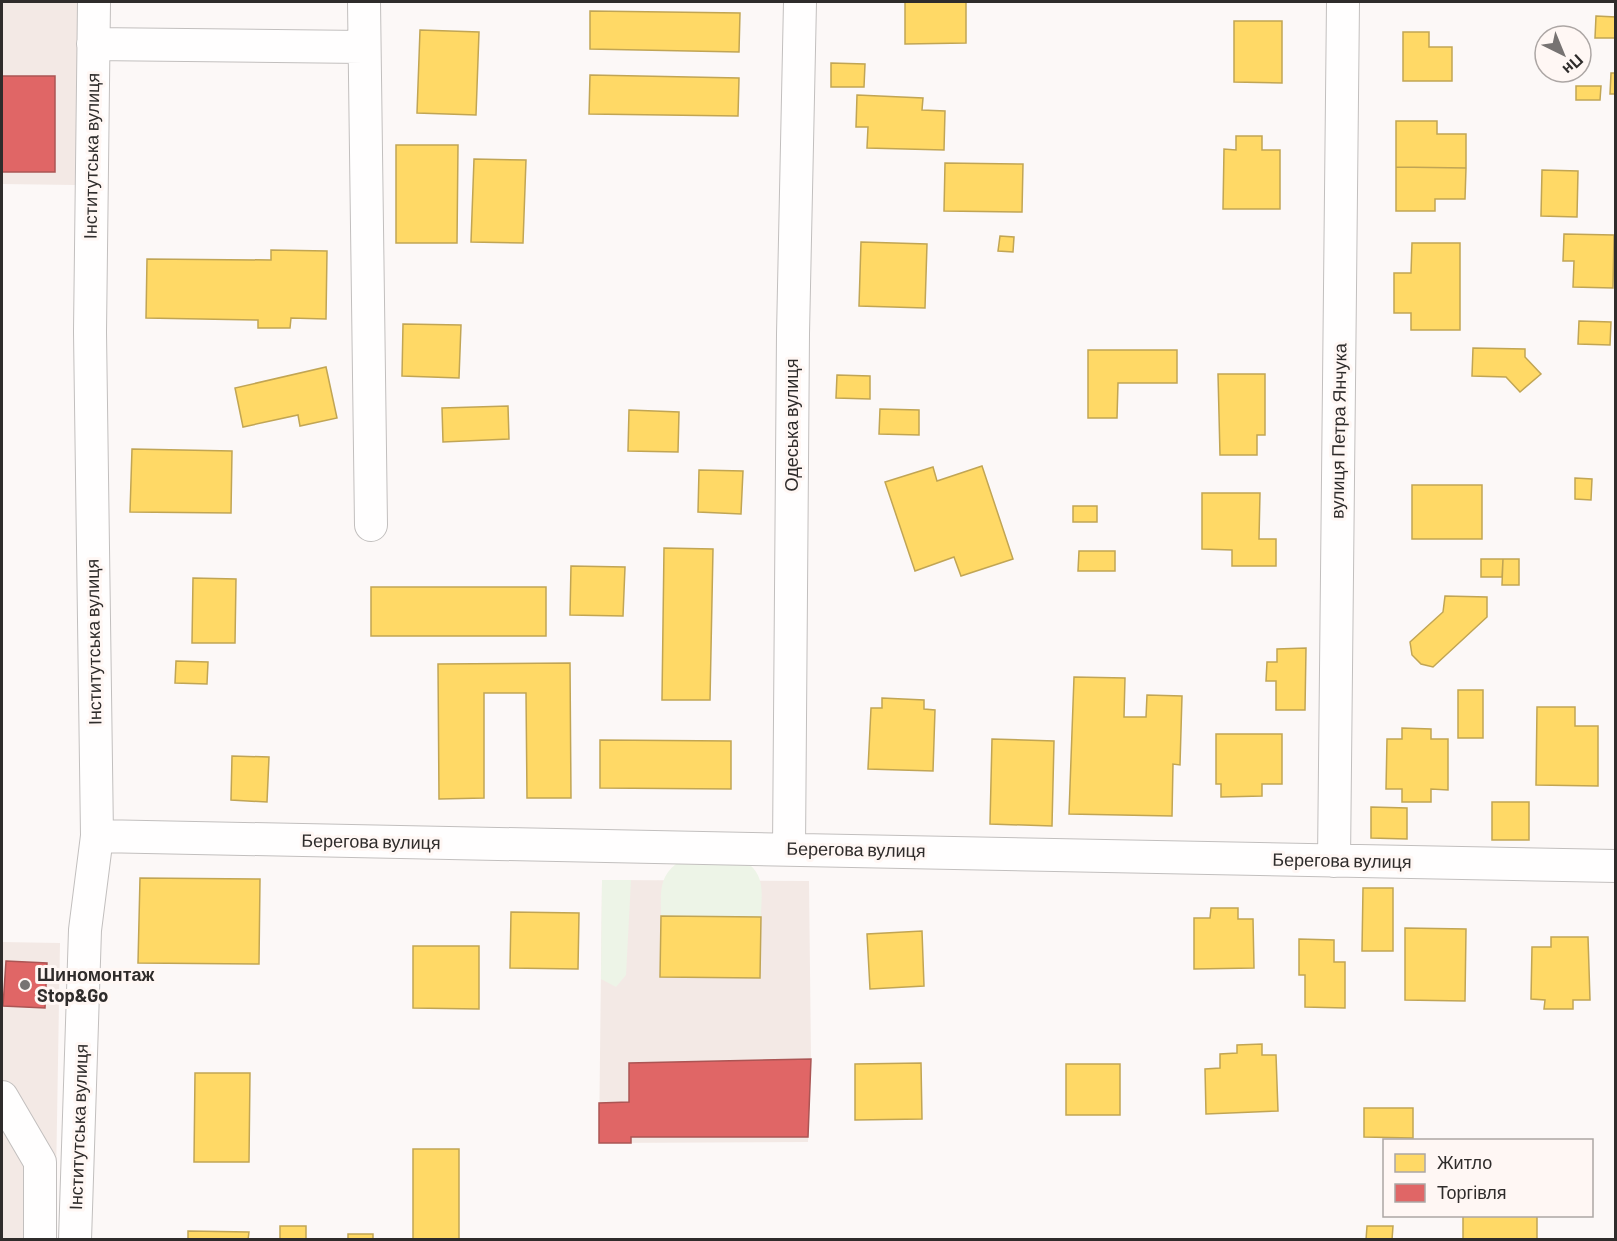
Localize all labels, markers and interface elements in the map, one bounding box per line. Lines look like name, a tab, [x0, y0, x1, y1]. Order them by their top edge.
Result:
north arrow	[1533, 24, 1593, 84]
text: Пн	[1559, 51, 1588, 80]
street label: Інститутська вулиця	[79, 73, 103, 239]
street label: вулиця Петра Янчука	[1325, 342, 1351, 519]
street label: Одеська вулиця	[780, 359, 802, 491]
street label: Інститутська вулиця	[81, 559, 105, 725]
street label: Берегова вулиця	[301, 829, 441, 853]
street label: Берегова вулиця	[786, 837, 926, 861]
street label: Берегова вулиця	[1272, 848, 1412, 872]
place label: Шиномонтаж Stop&Go	[37, 963, 155, 1006]
marker: Шиномонтаж Stop&Go	[18, 978, 32, 992]
street label: Інститутська вулиця	[64, 1043, 92, 1210]
legend	[1383, 1139, 1593, 1217]
text: Житло	[1437, 1151, 1492, 1173]
text: Торгівля	[1437, 1181, 1507, 1203]

